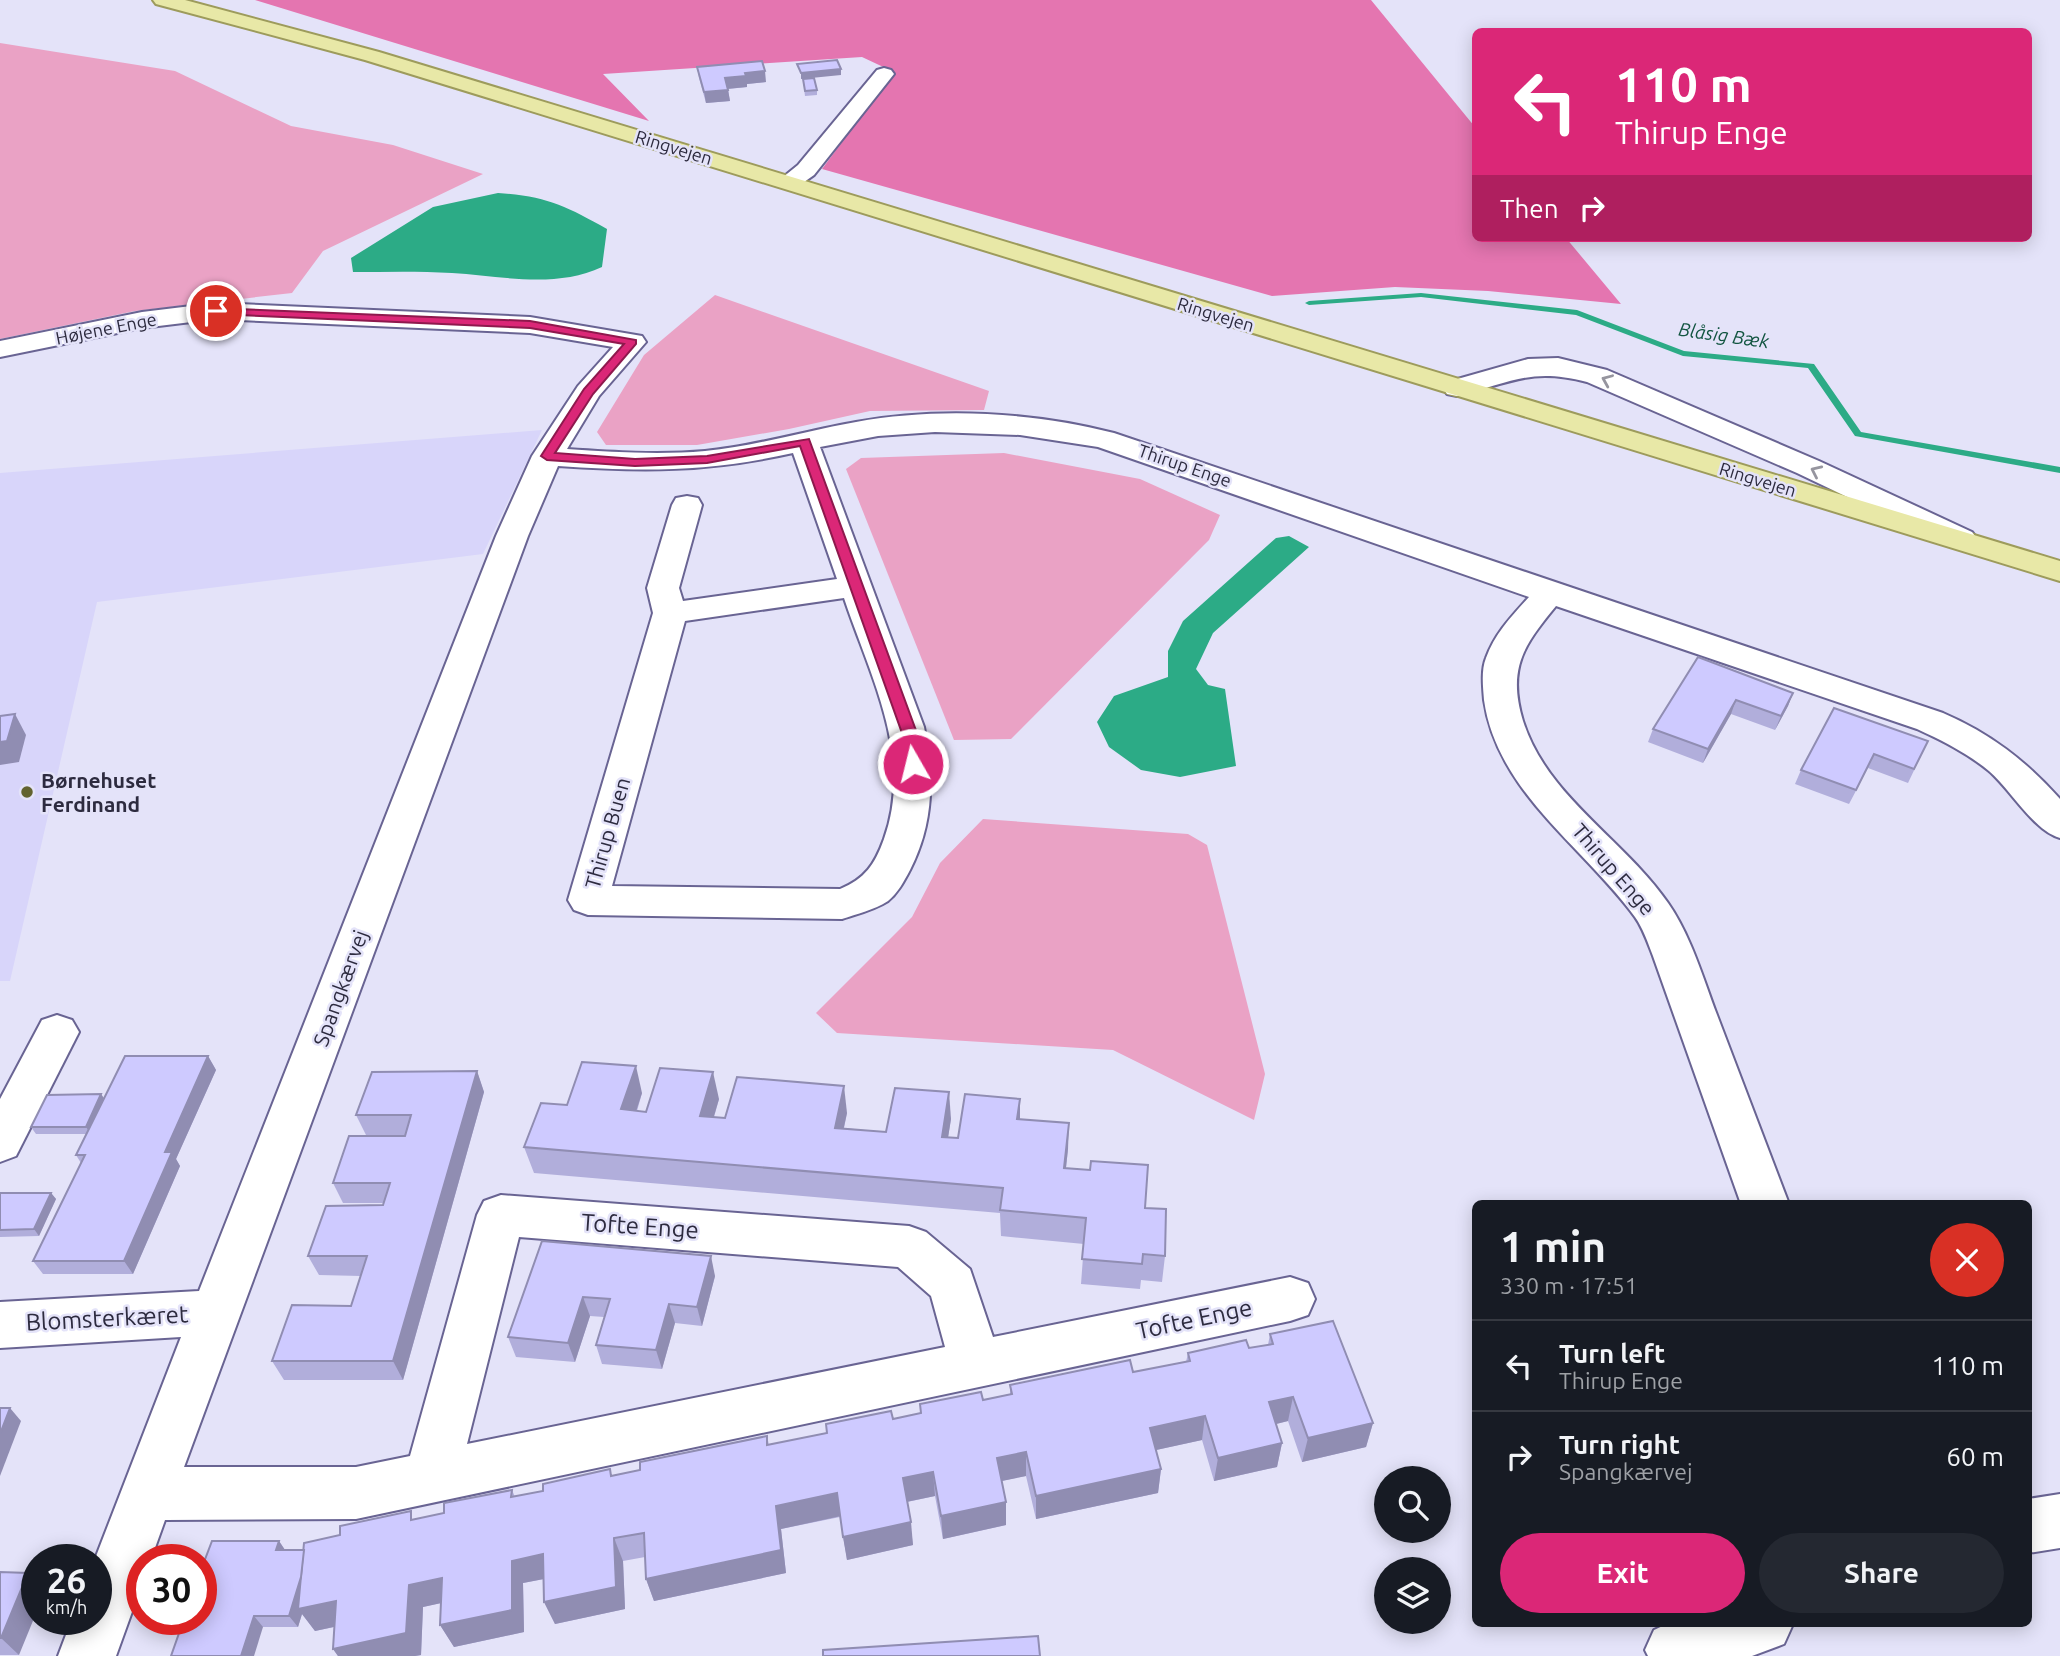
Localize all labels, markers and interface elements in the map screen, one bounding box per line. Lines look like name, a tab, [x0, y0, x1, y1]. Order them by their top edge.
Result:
icon: left	[1500, 56, 1591, 147]
text: 110 m	[1615, 56, 1752, 111]
text: Thirup Enge	[1615, 114, 1788, 150]
street label: Ringvejen	[633, 126, 715, 168]
icon: right	[1573, 189, 1611, 227]
text: Then	[1500, 194, 1559, 223]
pin	[186, 281, 246, 341]
icon: arrive	[197, 292, 235, 330]
street label: Ringvejen	[1175, 293, 1257, 335]
street label: Højene Enge	[54, 308, 158, 348]
water label: Blåsig Bæk	[1677, 318, 1771, 352]
one-way arrow	[1602, 374, 1615, 388]
street label: Thirup Enge	[1136, 440, 1234, 490]
street label: Ringvejen	[1717, 458, 1799, 500]
one-way arrow	[1811, 465, 1823, 479]
position arrow	[876, 727, 950, 801]
place label: Børnehuset Ferdinand	[41, 768, 156, 816]
street label: Thirup Buen	[580, 775, 634, 891]
marker: Børnehuset Ferdinand	[19, 784, 35, 800]
street label: Thirup Enge	[1568, 818, 1660, 920]
street label: Spangkærvej	[308, 927, 372, 1049]
street label: Tofte Enge	[580, 1208, 700, 1244]
text: 1 min	[1500, 1223, 1606, 1270]
button: close	[1930, 1223, 2004, 1297]
text: 330 m · 17:51	[1500, 1273, 1638, 1298]
street label: Tofte Enge	[1134, 1294, 1254, 1344]
street label: Blomsterkæret	[25, 1300, 190, 1336]
text: Turn left	[1559, 1339, 1665, 1368]
icon: left	[1500, 1347, 1538, 1385]
text: 110 m	[1932, 1351, 2004, 1380]
text: Thirup Enge	[1559, 1368, 1683, 1393]
text: Turn right	[1559, 1430, 1680, 1459]
icon: right	[1500, 1438, 1538, 1476]
text: 60 m	[1946, 1442, 2004, 1471]
text: Spangkærvej	[1559, 1459, 1693, 1484]
map controls	[1374, 1466, 1451, 1634]
button: search	[1374, 1466, 1451, 1543]
button: Exit	[1500, 1533, 1745, 1613]
button: Share	[1759, 1533, 2004, 1613]
speed limit sign: 30	[126, 1544, 217, 1635]
button: layers	[1374, 1557, 1451, 1634]
text: 26	[47, 1560, 86, 1600]
text: km/h	[46, 1597, 87, 1617]

